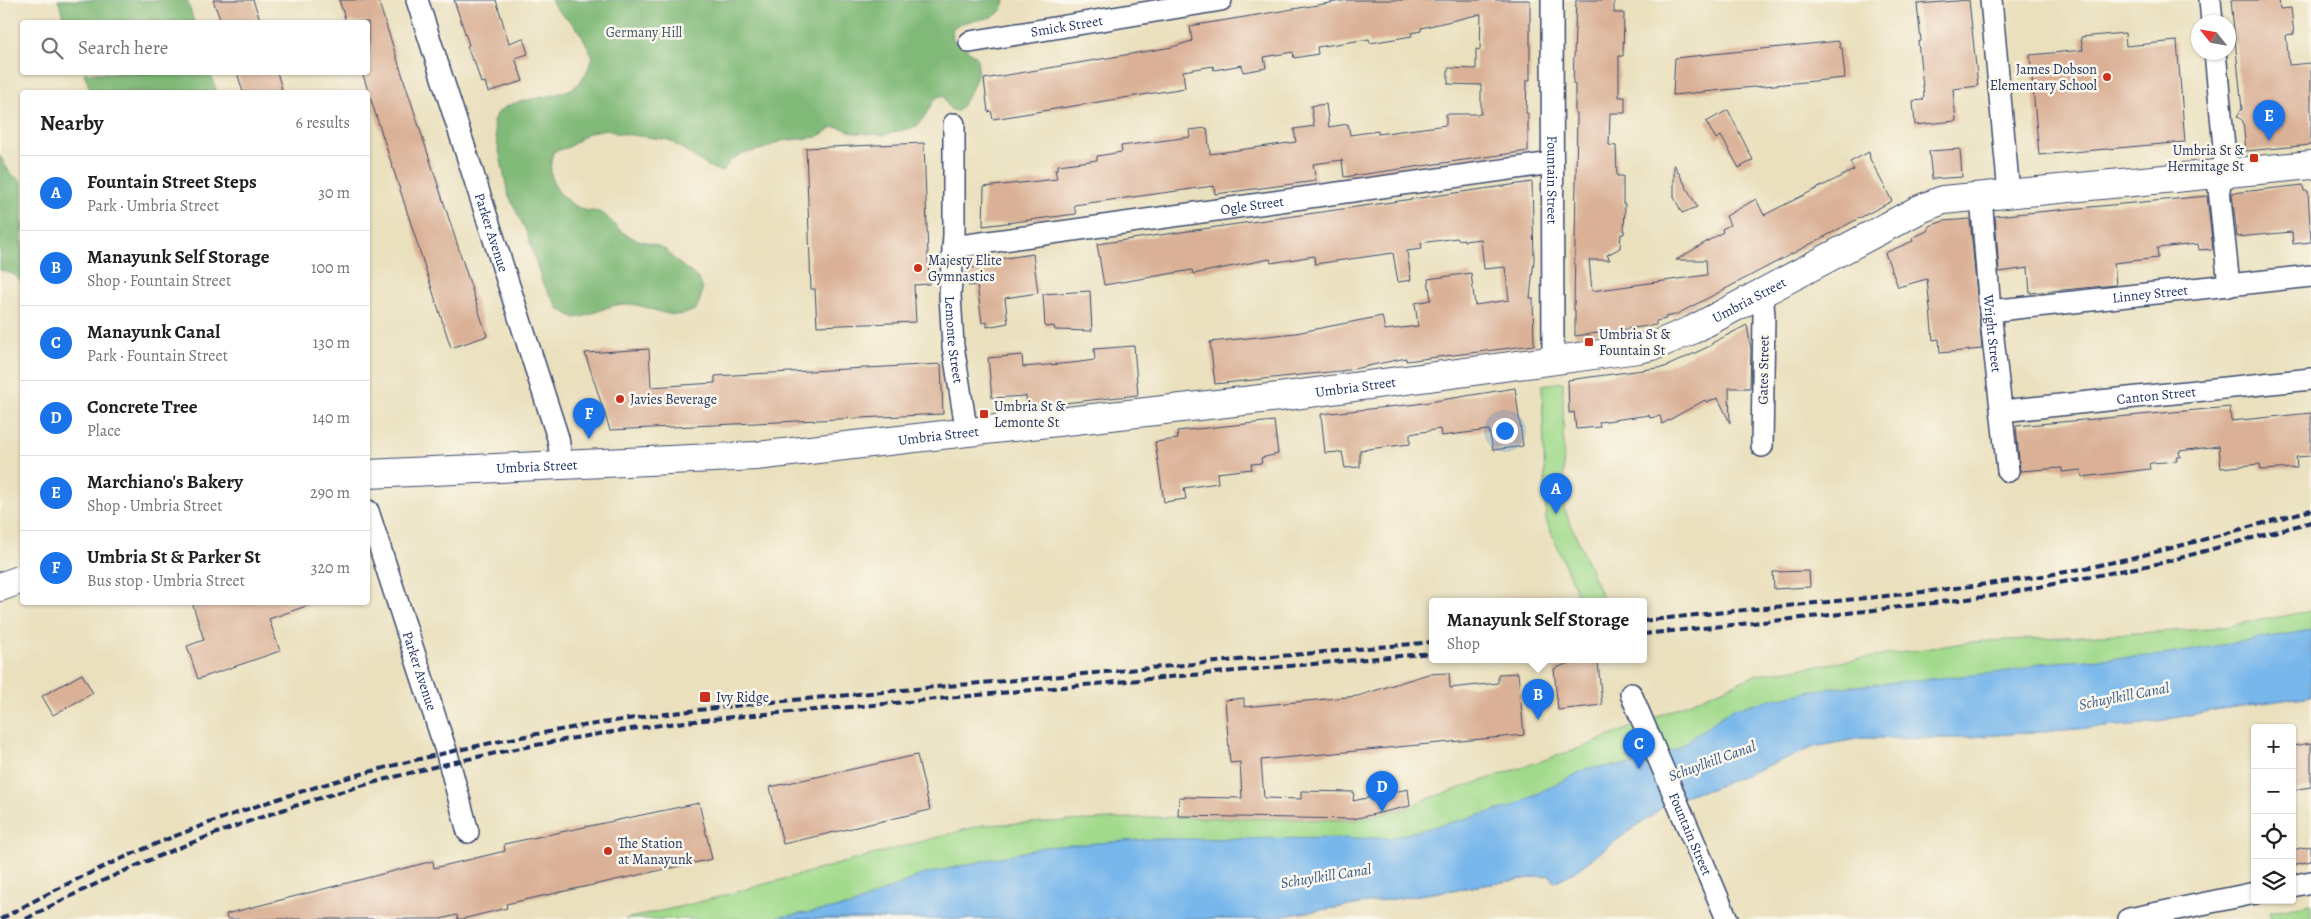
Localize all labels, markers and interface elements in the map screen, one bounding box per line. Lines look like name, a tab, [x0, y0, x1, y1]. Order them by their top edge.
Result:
street label: Smick Street	[1029, 11, 1105, 42]
north arrow	[2191, 15, 2236, 60]
search box	[20, 20, 370, 75]
park label: Germany Hill	[606, 23, 683, 42]
icon: search	[38, 34, 66, 62]
text: Search here	[78, 35, 168, 61]
place label: James Dobson Elementary School	[1990, 60, 2098, 95]
marker: James Dobson Elementary School	[2101, 71, 2113, 83]
pin: E	[2253, 100, 2285, 141]
text: Nearby	[40, 109, 103, 137]
text: 6 results	[296, 112, 350, 134]
street label: Fountain Street	[1542, 136, 1562, 225]
place label: Umbria St & Hermitage St	[2167, 141, 2244, 176]
marker: Umbria St & Hermitage St	[2248, 152, 2260, 164]
text: Fountain Street Steps	[87, 169, 257, 195]
text: A	[51, 182, 61, 204]
text: 30 m	[318, 182, 350, 204]
street label: Parker Avenue	[470, 190, 513, 274]
street label: Ogle Street	[1219, 192, 1285, 219]
text: Park · Umbria Street	[87, 195, 219, 217]
text: Manayunk Self Storage	[87, 244, 270, 270]
place label: Majesty Elite Gymnastics	[928, 251, 1002, 286]
text: B	[51, 257, 61, 279]
text: 100 m	[311, 257, 350, 279]
marker: Majesty Elite Gymnastics	[912, 262, 924, 274]
text: Shop · Fountain Street	[87, 270, 231, 292]
street label: Umbria Street	[1709, 273, 1790, 328]
street label: Linney Street	[2111, 280, 2189, 308]
street label: Wright Street	[1979, 293, 2006, 374]
street label: Lemonte Street	[940, 295, 968, 385]
text: Manayunk Canal	[87, 319, 220, 345]
place label: Umbria St & Fountain St	[1599, 325, 1670, 360]
text: C	[51, 332, 61, 354]
text: 130 m	[313, 332, 350, 354]
street label: Gates Street	[1753, 335, 1774, 405]
marker: Umbria St & Fountain St	[1583, 336, 1595, 348]
text: Park · Fountain Street	[87, 345, 228, 367]
street label: Umbria Street	[1314, 372, 1398, 402]
street label: Canton Street	[2116, 382, 2197, 409]
place label: Javies Beverage	[630, 390, 717, 409]
marker: Javies Beverage	[614, 393, 626, 405]
text: Concrete Tree	[87, 394, 198, 420]
place label: Umbria St & Lemonte St	[994, 397, 1065, 432]
pin: F	[573, 398, 605, 439]
text: D	[50, 407, 62, 429]
text: 140 m	[312, 407, 350, 429]
marker: Umbria St & Lemonte St	[978, 408, 990, 420]
your location	[1492, 418, 1518, 444]
text: Place	[87, 420, 121, 442]
street label: Umbria Street	[897, 422, 980, 450]
street label: Umbria Street	[496, 455, 578, 478]
text: Marchiano's Bakery	[87, 469, 243, 495]
pin: A	[1540, 473, 1572, 514]
text: E	[51, 482, 61, 504]
text: 290 m	[310, 482, 350, 504]
text: Shop · Umbria Street	[87, 495, 222, 517]
text: Umbria St & Parker St	[87, 544, 261, 570]
text: F	[52, 557, 60, 579]
text: 320 m	[311, 557, 350, 579]
text: Bus stop · Umbria Street	[87, 570, 245, 592]
popup	[1429, 598, 1647, 663]
text: Manayunk Self Storage	[1447, 607, 1629, 633]
street label: Parker Avenue	[398, 629, 441, 713]
text: Shop	[1447, 633, 1480, 655]
water label: Schuylkill Canal	[2077, 677, 2171, 715]
pin: B	[1522, 679, 1554, 720]
place label: Ivy Ridge	[716, 688, 769, 707]
marker: Ivy Ridge	[698, 690, 712, 704]
map controls	[2251, 724, 2296, 904]
button: +	[2251, 724, 2296, 769]
pin: C	[1623, 728, 1655, 769]
water label: Schuylkill Canal	[1666, 736, 1759, 786]
button: −	[2251, 769, 2296, 814]
pin: D	[1366, 771, 1398, 812]
street label: Fountain Street	[1664, 789, 1717, 879]
button: locate	[2251, 814, 2296, 859]
place label: The Station at Manayunk	[618, 834, 693, 869]
marker: The Station at Manayunk	[602, 845, 614, 857]
water label: Schuylkill Canal	[1279, 859, 1373, 893]
button: layers	[2251, 859, 2296, 904]

